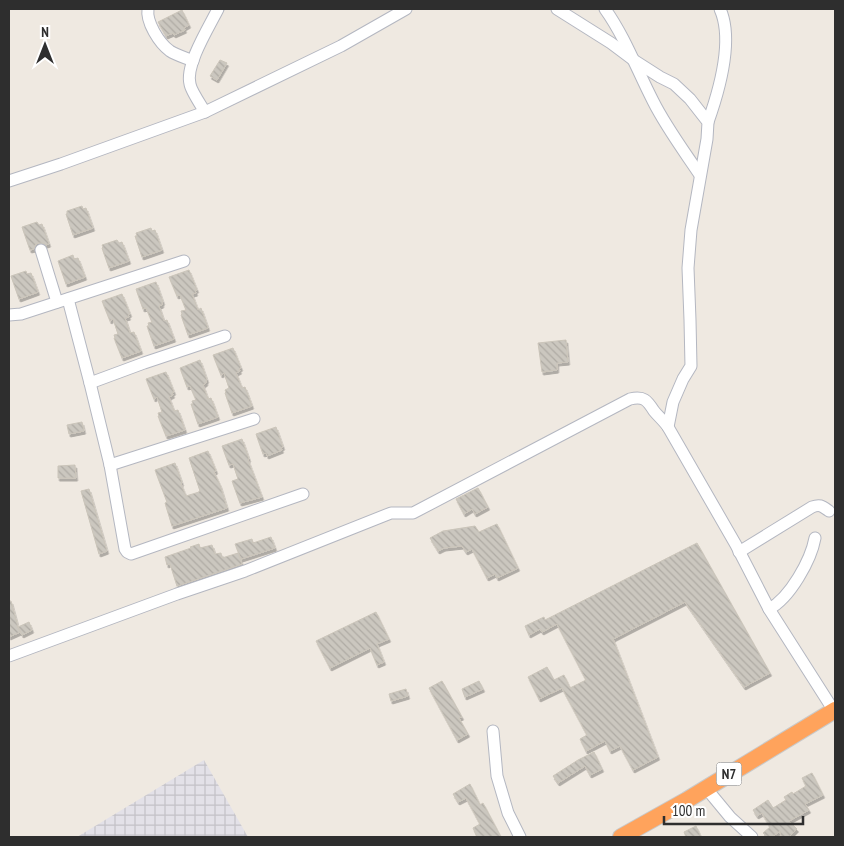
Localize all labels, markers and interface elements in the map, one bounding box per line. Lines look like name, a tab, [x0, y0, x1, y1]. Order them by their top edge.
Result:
north arrow	[20, 20, 70, 70]
text: N	[41, 23, 49, 41]
road number: N7	[716, 762, 742, 786]
scale bar	[664, 794, 803, 826]
text: 100 m	[672, 801, 705, 820]

